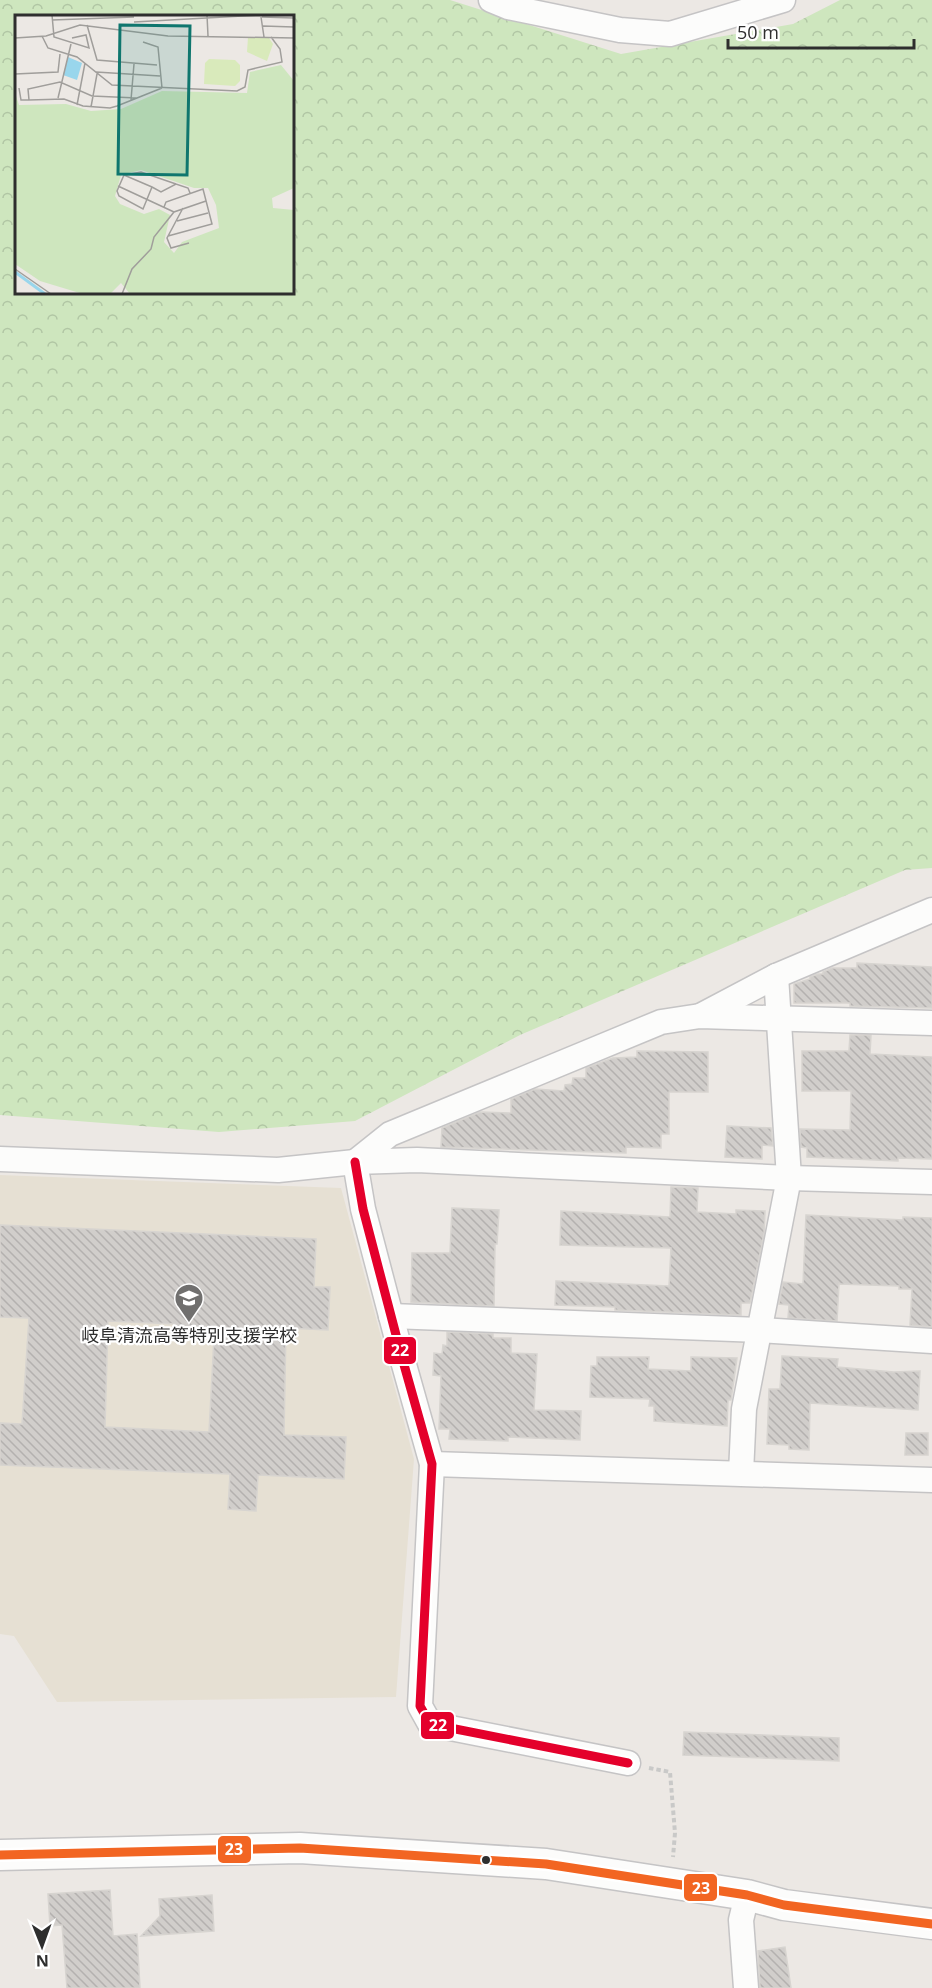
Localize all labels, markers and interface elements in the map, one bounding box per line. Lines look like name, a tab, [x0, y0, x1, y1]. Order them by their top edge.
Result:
scale bar	[728, 12, 914, 50]
inset map	[15, 15, 294, 294]
text: 50 m	[737, 20, 779, 44]
school or university icon: 岐阜清流高等特別支援学校	[173, 1282, 205, 1324]
place label: 岐阜清流高等特別支援学校	[81, 1323, 297, 1347]
line badge: 22	[383, 1336, 417, 1365]
text: 22	[391, 1339, 409, 1361]
line badge: 22	[420, 1711, 455, 1740]
text: 22	[429, 1714, 447, 1736]
line badge: 23	[217, 1835, 252, 1864]
text: 23	[225, 1838, 243, 1860]
unlabelled marker	[480, 1854, 492, 1866]
line badge: 23	[683, 1873, 718, 1902]
text: 23	[692, 1877, 710, 1899]
north arrow	[12, 1916, 72, 1976]
text: N	[36, 1950, 49, 1972]

